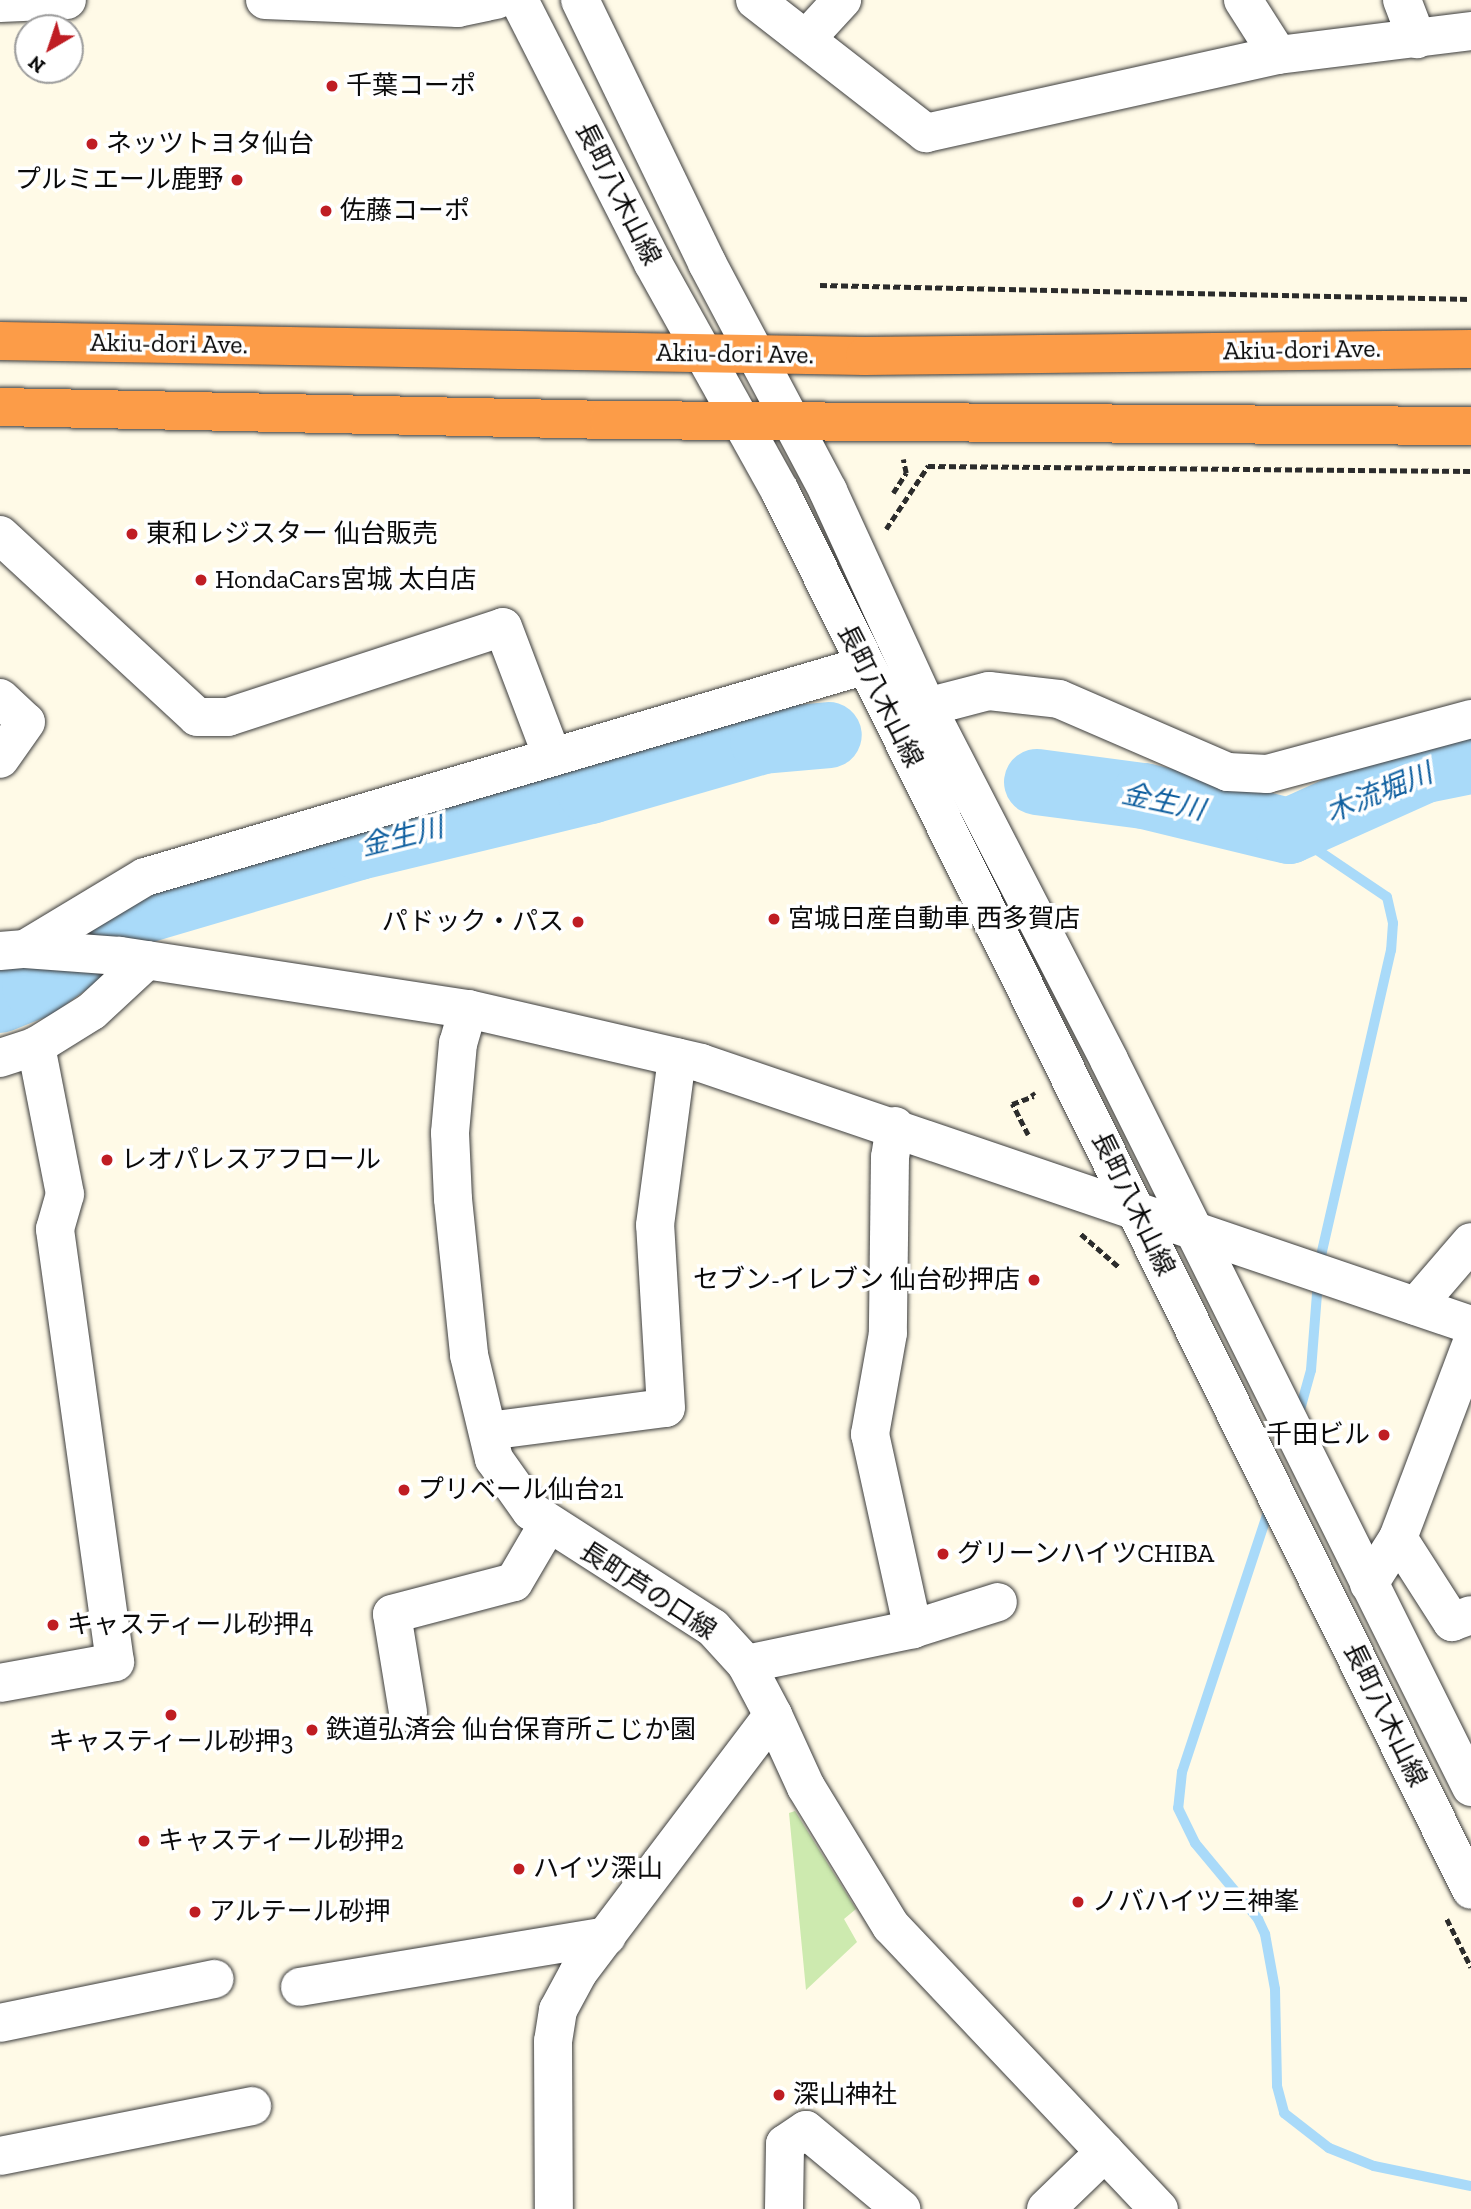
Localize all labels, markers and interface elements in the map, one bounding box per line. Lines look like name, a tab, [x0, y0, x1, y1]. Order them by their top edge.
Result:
north arrow	[14, 14, 84, 84]
text: N	[24, 51, 50, 78]
place label: 千葉コーポ	[346, 70, 476, 102]
marker: 千葉コーポ	[324, 78, 340, 94]
street label: 長町八木山線	[569, 117, 667, 271]
place label: ネッツトヨタ仙台	[106, 128, 314, 160]
marker: ネッツトヨタ仙台	[84, 136, 100, 152]
place label: プルミエール鹿野	[15, 164, 223, 196]
marker: プルミエール鹿野	[229, 172, 245, 188]
place label: 佐藤コーポ	[340, 195, 470, 227]
marker: 佐藤コーポ	[318, 203, 334, 219]
street label: Akiu-dori Ave.	[89, 327, 249, 361]
street label: Akiu-dori Ave.	[1222, 333, 1382, 367]
street label: Akiu-dori Ave.	[655, 337, 815, 371]
place label: 東和レジスター 仙台販売	[146, 518, 438, 550]
marker: 東和レジスター 仙台販売	[124, 526, 140, 542]
place label: HondaCars宮城 太白店	[215, 564, 476, 596]
marker: HondaCars宮城 太白店	[193, 572, 209, 588]
street label: 長町八木山線	[831, 619, 929, 773]
water label: 木流堀川	[1321, 756, 1437, 830]
water label: 金生川	[1118, 777, 1208, 827]
water label: 金生川	[357, 811, 447, 863]
place label: 宮城日産自動車 西多賀店	[788, 903, 1080, 935]
place label: パドック・パス	[383, 906, 564, 938]
marker: 宮城日産自動車 西多賀店	[766, 911, 782, 927]
marker: パドック・パス	[570, 914, 586, 930]
street label: 長町八木山線	[1085, 1127, 1181, 1281]
place label: レオパレスアフロール	[121, 1144, 381, 1176]
marker: レオパレスアフロール	[99, 1152, 115, 1168]
place label: セブン-イレブン 仙台砂押店	[693, 1264, 1020, 1296]
marker: セブン-イレブン 仙台砂押店	[1026, 1272, 1042, 1288]
place label: 千田ビル	[1266, 1419, 1370, 1451]
marker: 千田ビル	[1376, 1427, 1392, 1443]
place label: プリベール仙台21	[418, 1474, 623, 1506]
marker: プリベール仙台21	[396, 1482, 412, 1498]
street label: 長町芦の口線	[574, 1535, 722, 1647]
place label: グリーンハイツCHIBA	[957, 1538, 1216, 1570]
marker: グリーンハイツCHIBA	[935, 1546, 951, 1562]
place label: キャスティール砂押4	[67, 1609, 315, 1641]
marker: キャスティール砂押4	[45, 1617, 61, 1633]
street label: 長町八木山線	[1337, 1638, 1433, 1792]
marker: キャスティール砂押3	[163, 1707, 179, 1723]
place label: 鉄道弘済会 仙台保育所こじか園	[326, 1714, 696, 1746]
marker: 鉄道弘済会 仙台保育所こじか園	[304, 1722, 320, 1738]
place label: キャスティール砂押3	[48, 1726, 294, 1758]
place label: キャスティール砂押2	[158, 1825, 405, 1857]
marker: キャスティール砂押2	[136, 1833, 152, 1849]
place label: ハイツ深山	[533, 1853, 663, 1885]
marker: ハイツ深山	[511, 1861, 527, 1877]
place label: ノバハイツ三神峯	[1092, 1886, 1300, 1918]
marker: ノバハイツ三神峯	[1070, 1894, 1086, 1910]
place label: アルテール砂押	[209, 1896, 391, 1928]
marker: アルテール砂押	[187, 1904, 203, 1920]
place label: 深山神社	[793, 2079, 897, 2111]
marker: 深山神社	[771, 2087, 787, 2103]

